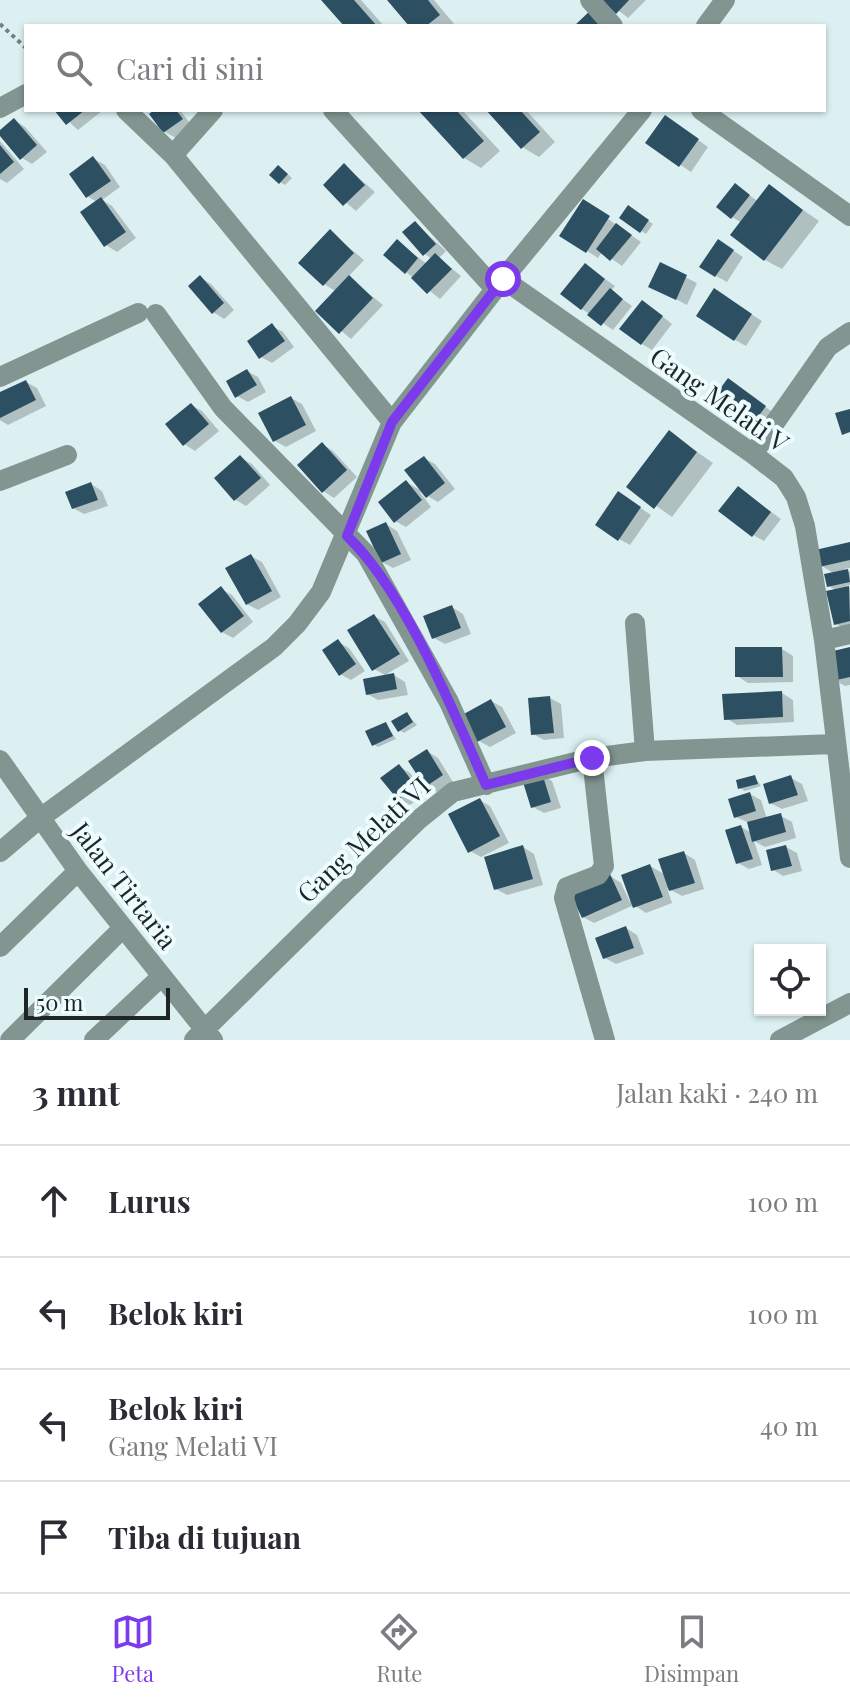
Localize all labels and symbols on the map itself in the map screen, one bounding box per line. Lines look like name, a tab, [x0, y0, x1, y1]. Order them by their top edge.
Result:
route start	[485, 261, 521, 297]
street label: Gang Melati V	[644, 338, 796, 460]
route end	[574, 740, 610, 776]
street label: Gang Melati VI	[289, 768, 437, 910]
street label: Jalan Tirtaria	[64, 814, 186, 956]
scale bar	[24, 984, 170, 1020]

